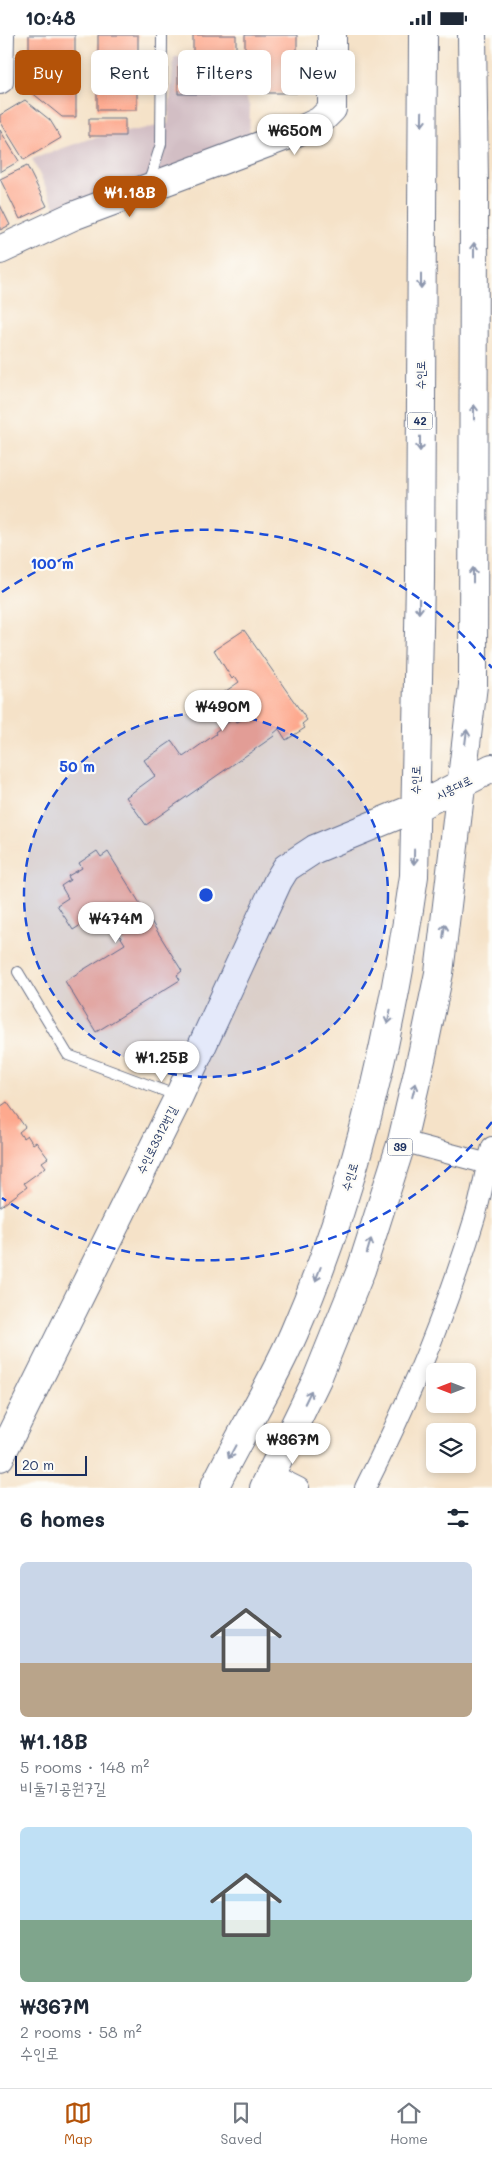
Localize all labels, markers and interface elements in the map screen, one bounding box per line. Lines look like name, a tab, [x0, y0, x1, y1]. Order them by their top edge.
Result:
text: 10:48	[25, 5, 75, 30]
chip: Buy	[15, 50, 81, 95]
chip: Rent	[91, 50, 168, 95]
chip: Filters	[178, 50, 271, 95]
chip: New	[281, 50, 355, 95]
one-way arrow	[417, 110, 427, 126]
pin: ₩650M	[260, 113, 330, 156]
text: ₩650M	[268, 119, 322, 140]
pin: ₩1.18B	[89, 175, 171, 218]
text: ₩1.18B	[104, 181, 156, 202]
one-way arrow	[469, 242, 479, 258]
one-way arrow	[416, 272, 426, 289]
street label: 수인로	[412, 361, 428, 389]
one-way arrow	[469, 405, 479, 421]
road number: 42	[408, 413, 432, 429]
one-way arrow	[415, 435, 425, 451]
text: 100 m	[30, 553, 74, 573]
one-way arrow	[468, 567, 478, 584]
one-way arrow	[415, 598, 424, 614]
pin: ₩490M	[188, 689, 258, 732]
text: ₩490M	[196, 695, 250, 716]
one-way arrow	[462, 729, 472, 745]
text: 50 m	[59, 756, 95, 776]
street label: 수인로	[407, 765, 423, 795]
street label: 시흥대로	[433, 771, 474, 803]
one-way arrow	[410, 848, 419, 864]
centre of rings	[197, 886, 215, 904]
pin: ₩474M	[81, 901, 151, 944]
text: ₩474M	[89, 907, 143, 928]
one-way arrow	[439, 923, 449, 939]
one-way arrow	[384, 1008, 393, 1024]
pin: ₩1.25B	[121, 1041, 203, 1083]
text: ₩1.25B	[136, 1046, 189, 1067]
one-way arrow	[410, 1083, 419, 1099]
street label: 수인로3312번길	[132, 1102, 180, 1176]
road number: 39	[388, 1139, 412, 1155]
street label: 수인로	[337, 1161, 361, 1193]
one-way arrow	[364, 1239, 374, 1255]
one-way arrow	[313, 1266, 322, 1281]
north arrow	[426, 1363, 476, 1413]
map controls	[426, 1363, 476, 1473]
one-way arrow	[304, 1390, 313, 1405]
pin: ₩367M	[258, 1423, 328, 1465]
button: layers	[426, 1423, 476, 1473]
text: ₩367M	[266, 1428, 320, 1449]
one-way arrow	[227, 1444, 236, 1459]
scale bar	[15, 1453, 88, 1476]
text: 20 m	[22, 1455, 54, 1474]
icon: filters	[444, 1504, 472, 1532]
text: 6 homes	[20, 1505, 105, 1532]
icon: home	[201, 1595, 291, 1685]
text: ₩1.18B	[20, 1727, 88, 1754]
text: 5 rooms · 148 m²	[20, 1756, 149, 1777]
text: 비둘기공원7길	[20, 1777, 106, 1798]
icon: home	[201, 1860, 291, 1950]
text: ₩367M	[20, 1992, 90, 2019]
text: 2 rooms · 58 m²	[20, 2021, 142, 2042]
text: 수인로	[20, 2042, 59, 2063]
tab: Map	[64, 2099, 92, 2148]
tab: Saved	[220, 2099, 262, 2148]
tab: Home	[390, 2099, 428, 2148]

